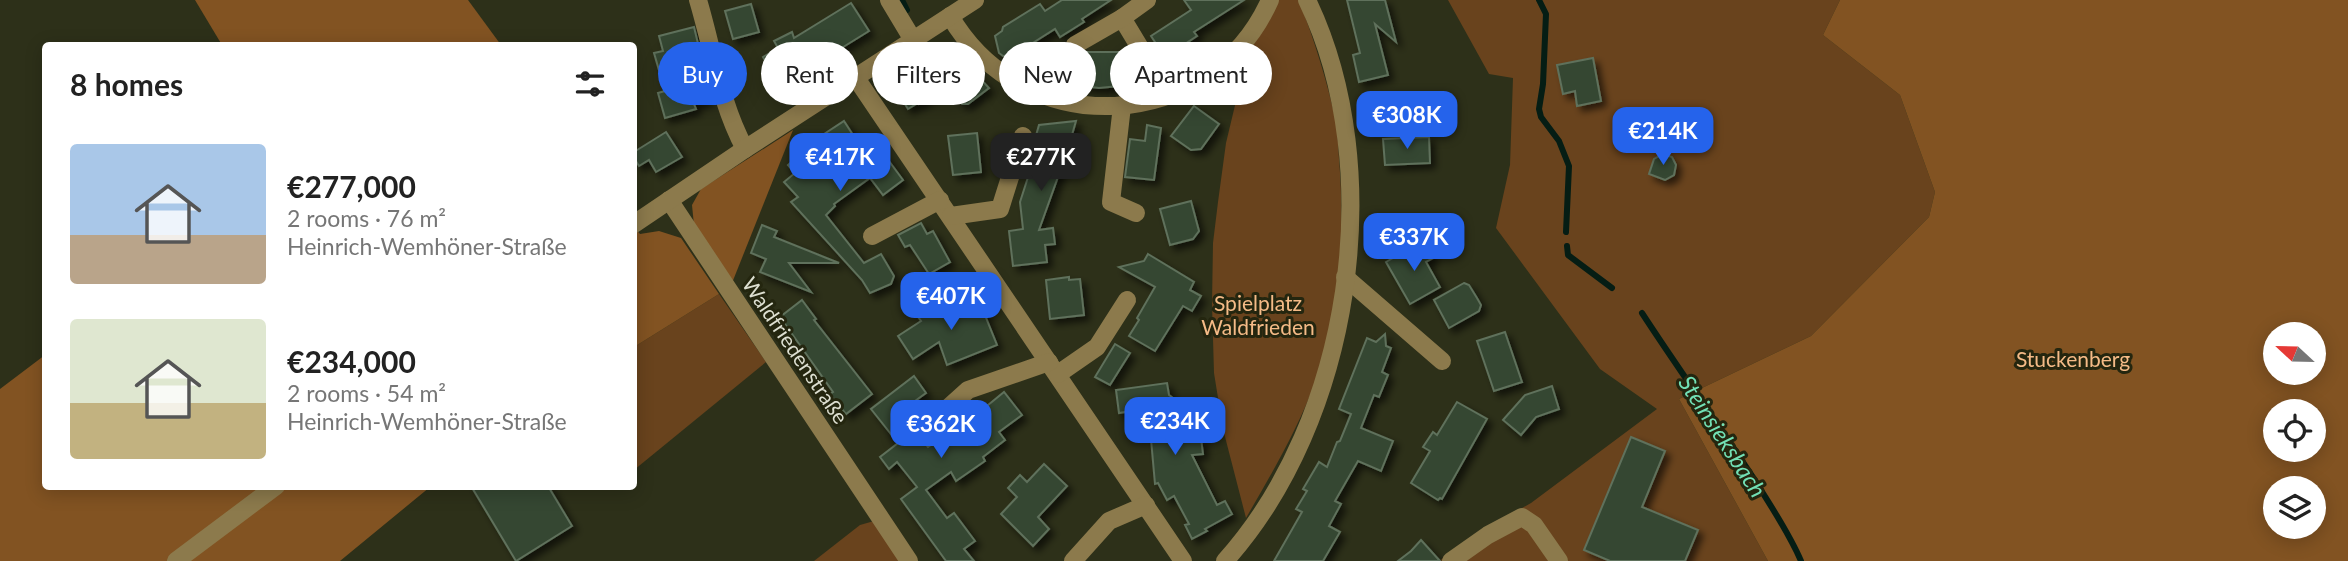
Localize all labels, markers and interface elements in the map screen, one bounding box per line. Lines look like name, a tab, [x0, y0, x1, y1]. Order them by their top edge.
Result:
chip: Buy	[658, 42, 747, 105]
chip: Rent	[761, 42, 858, 105]
chip: Filters	[872, 42, 985, 105]
chip: New	[999, 42, 1096, 105]
chip: Apartment	[1110, 42, 1272, 105]
icon: filters	[571, 65, 609, 103]
text: 8 homes	[70, 66, 183, 102]
pin: €308K	[1358, 92, 1456, 151]
text: €308K	[1372, 100, 1442, 128]
pin: €214K	[1614, 108, 1712, 167]
text: €214K	[1628, 116, 1698, 144]
pin: €417K	[791, 134, 889, 193]
pin: €277K	[992, 134, 1090, 193]
text: €417K	[805, 142, 875, 170]
text: €277K	[1006, 142, 1076, 170]
text: €277,000	[287, 168, 416, 204]
icon: home	[126, 172, 210, 256]
text: 2 rooms · 76 m²	[287, 204, 446, 232]
pin: €337K	[1365, 214, 1463, 273]
text: €337K	[1379, 222, 1449, 250]
text: Heinrich-Wemhöner-Straße	[287, 232, 567, 260]
street label: Waldfriedenstraße	[738, 272, 854, 428]
pin: €407K	[902, 272, 1000, 332]
text: €407K	[916, 281, 986, 309]
park label: Spielplatz Waldfrieden	[1201, 290, 1315, 339]
north arrow	[2263, 322, 2326, 385]
map controls	[2263, 322, 2326, 539]
text: €234,000	[287, 343, 416, 379]
park label: Stuckenberg	[2016, 346, 2130, 371]
icon: home	[126, 347, 210, 431]
water label: Steinsieksbach	[1673, 370, 1773, 502]
text: 2 rooms · 54 m²	[287, 379, 446, 407]
pin: €234K	[1126, 398, 1224, 457]
button: locate	[2263, 399, 2326, 462]
pin: €362K	[892, 400, 990, 460]
text: €234K	[1140, 406, 1210, 434]
text: Heinrich-Wemhöner-Straße	[287, 407, 567, 435]
text: €362K	[906, 409, 976, 437]
button: layers	[2263, 476, 2326, 539]

